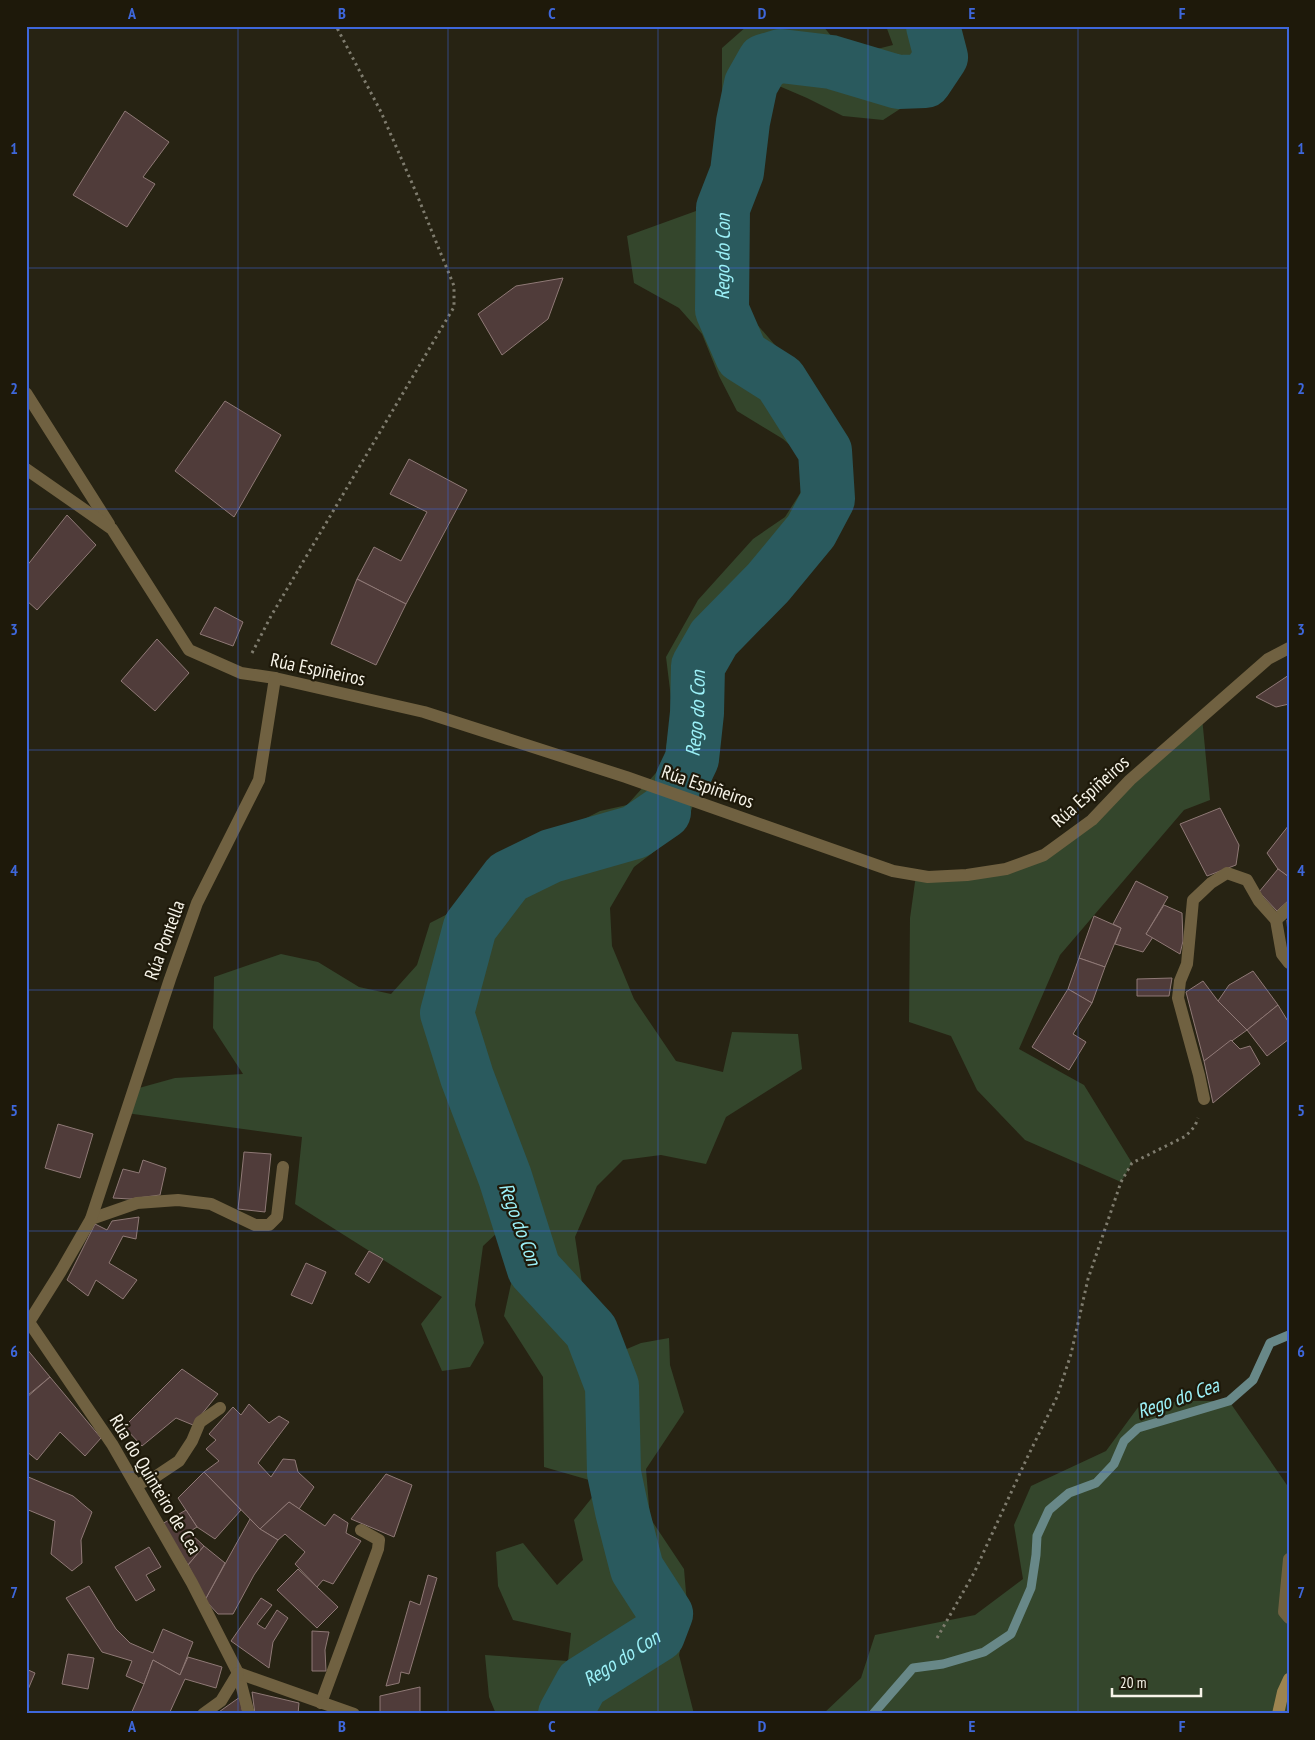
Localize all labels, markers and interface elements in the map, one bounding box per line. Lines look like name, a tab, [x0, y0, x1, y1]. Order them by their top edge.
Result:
text: A	[127, 3, 137, 23]
text: B	[338, 3, 346, 23]
text: C	[548, 3, 556, 23]
text: D	[758, 3, 767, 23]
text: E	[969, 3, 976, 23]
text: F	[1179, 3, 1186, 23]
text: 1	[10, 138, 18, 158]
text: 1	[1297, 138, 1305, 158]
water label: Rego do Con	[709, 212, 736, 300]
text: 2	[10, 378, 18, 398]
text: 2	[1297, 378, 1305, 398]
text: 3	[10, 619, 18, 639]
text: 3	[1297, 619, 1305, 639]
street label: Rúa Espiñeiros	[269, 647, 367, 691]
water label: Rego do Con	[679, 669, 711, 758]
street label: Rúa Espiñeiros	[1046, 750, 1134, 832]
street label: Rúa Espiñeiros	[659, 759, 757, 813]
text: 4	[10, 860, 18, 880]
text: 4	[1297, 860, 1305, 880]
street label: Rúa Pontella	[139, 897, 189, 983]
text: 5	[10, 1100, 18, 1120]
text: 5	[1297, 1100, 1305, 1120]
water label: Rego do Con	[493, 1179, 547, 1270]
text: 6	[10, 1341, 18, 1361]
text: 6	[1297, 1341, 1305, 1361]
water label: Rego do Cea	[1134, 1372, 1223, 1424]
street label: Rúa do Quinteiro de Cea	[105, 1410, 207, 1558]
text: 7	[10, 1582, 18, 1602]
text: 7	[1297, 1582, 1305, 1602]
water label: Rego do Con	[578, 1623, 666, 1692]
scale bar	[1112, 1665, 1201, 1697]
text: 20 m	[1120, 1673, 1146, 1692]
text: A	[127, 1716, 137, 1736]
text: B	[338, 1716, 346, 1736]
text: C	[548, 1716, 556, 1736]
text: D	[758, 1716, 767, 1736]
text: E	[969, 1716, 976, 1736]
text: F	[1179, 1716, 1186, 1736]

